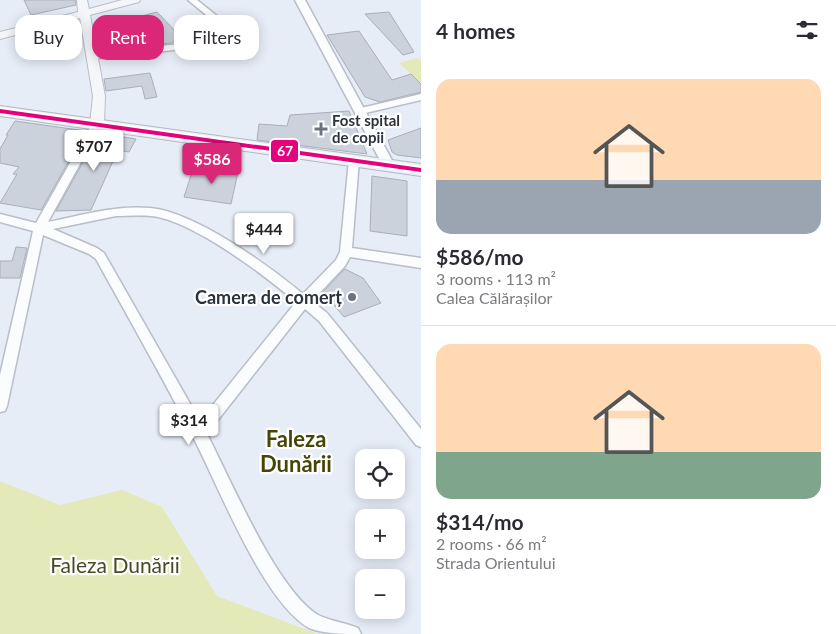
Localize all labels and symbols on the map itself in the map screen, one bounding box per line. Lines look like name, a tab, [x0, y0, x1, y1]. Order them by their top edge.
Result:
place label: Fost spital de copii	[332, 111, 400, 146]
marker: Fost spital de copii	[314, 122, 328, 136]
pin: $707	[64, 130, 124, 172]
line badge: 67	[270, 139, 299, 163]
pin: $586	[182, 142, 242, 185]
text: 67	[277, 142, 293, 159]
pin: $444	[234, 212, 294, 255]
place label: Camera de comerț	[195, 286, 342, 308]
marker: Camera de comerț	[346, 291, 358, 303]
pin: $314	[159, 404, 219, 446]
district label: Faleza Dunării	[260, 425, 332, 477]
park label: Faleza Dunării	[50, 552, 180, 577]

